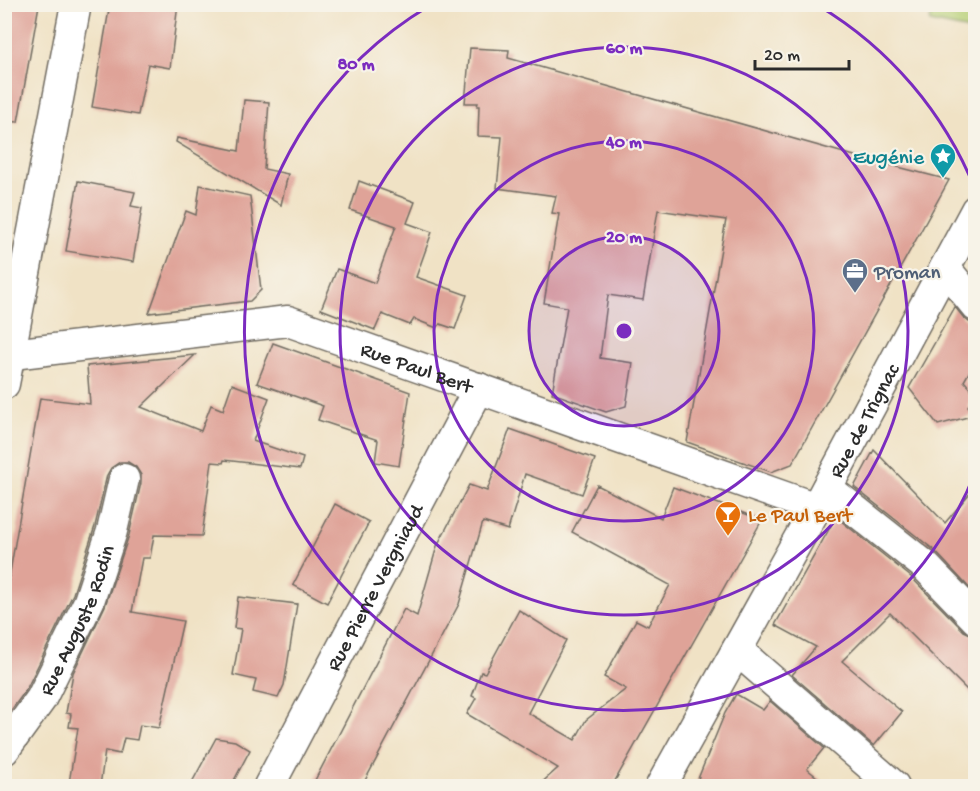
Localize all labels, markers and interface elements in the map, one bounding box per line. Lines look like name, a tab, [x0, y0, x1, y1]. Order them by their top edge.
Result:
scale bar	[755, 33, 850, 71]
text: 60 m	[606, 39, 642, 60]
text: 20 m	[764, 46, 800, 67]
text: 80 m	[337, 55, 375, 76]
text: 40 m	[605, 133, 642, 154]
place icon: Eugénie	[928, 141, 958, 179]
place label: Eugénie	[853, 147, 925, 172]
text: 20 m	[606, 228, 642, 249]
office icon: Proman	[840, 256, 870, 294]
place label: Proman	[873, 262, 940, 287]
centre of rings	[614, 321, 634, 341]
street label: Rue Paul Bert	[357, 339, 478, 402]
street label: Rue de Trignac	[826, 360, 907, 483]
bar icon: Le Paul Bert	[713, 499, 743, 537]
street label: Rue Pierre Vergniaud	[323, 500, 432, 676]
place label: Le Paul Bert	[748, 505, 854, 530]
street label: Rue Auguste Rodin	[36, 542, 123, 701]

